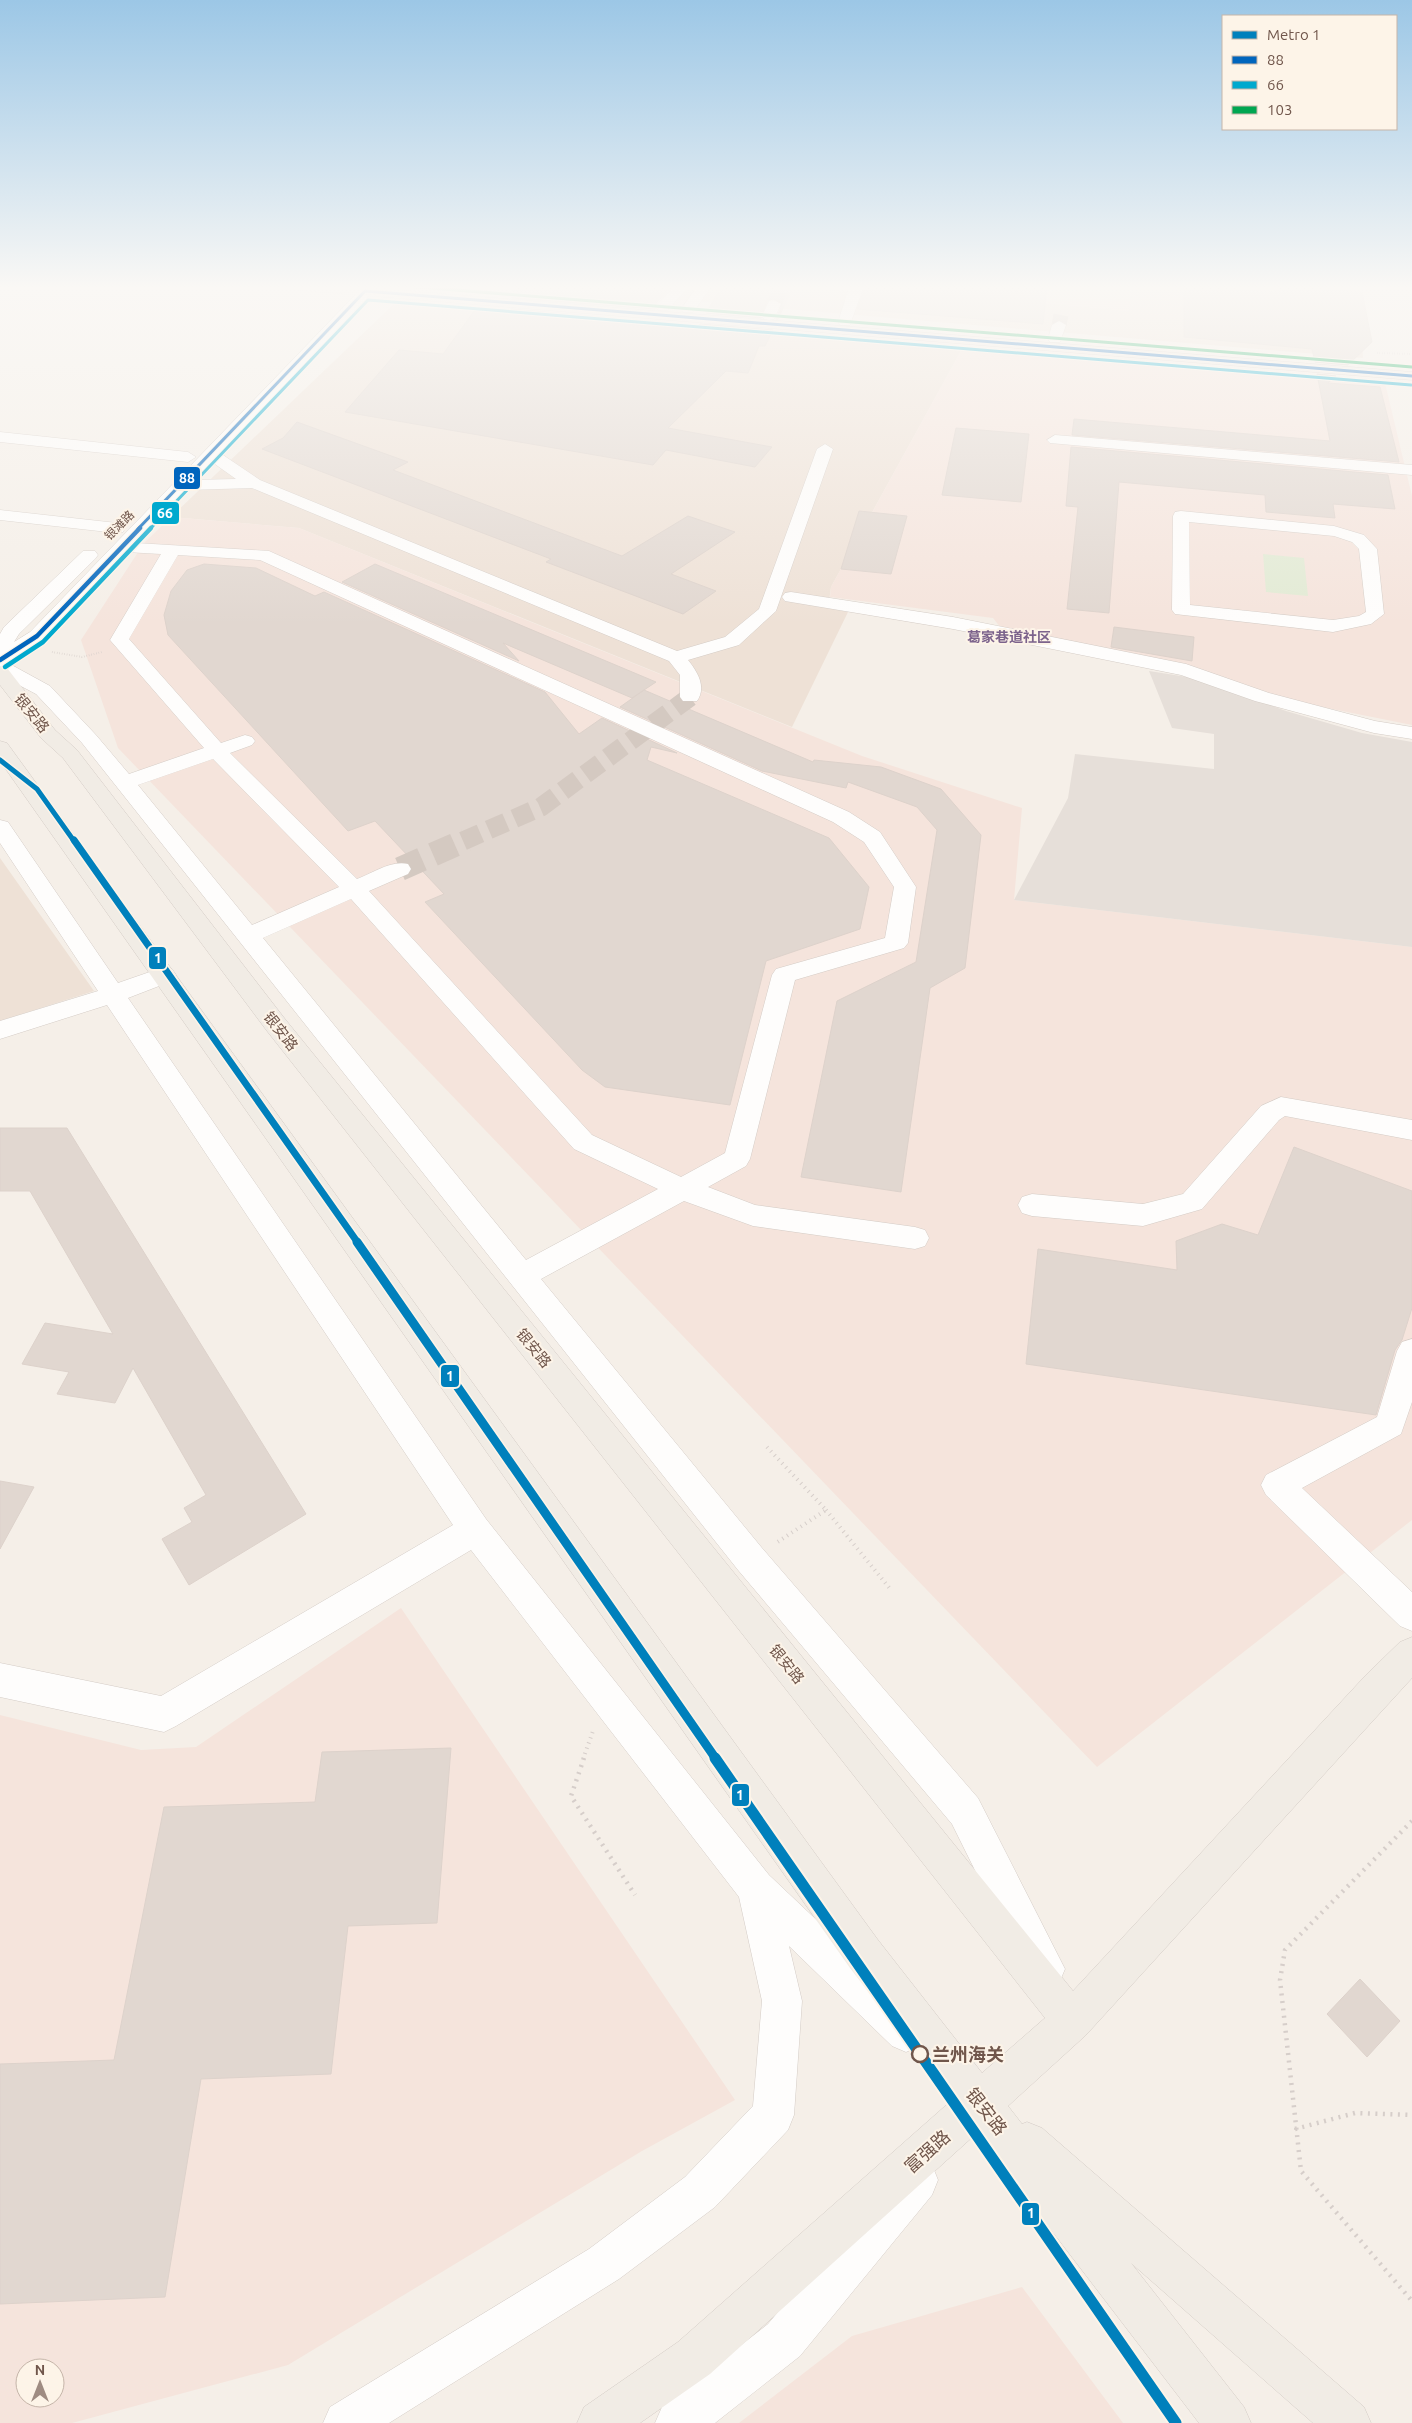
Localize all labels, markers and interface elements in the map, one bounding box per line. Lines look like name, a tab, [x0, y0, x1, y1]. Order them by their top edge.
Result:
legend	[1222, 15, 1397, 130]
text: Metro 1	[1267, 26, 1321, 43]
text: 88	[1267, 51, 1284, 68]
text: 66	[1267, 76, 1284, 93]
text: 103	[1267, 101, 1292, 118]
line badge: 88	[173, 466, 201, 490]
text: 88	[179, 470, 195, 486]
line badge: 66	[151, 501, 180, 525]
text: 66	[157, 505, 173, 521]
street label: 银滩路	[102, 508, 136, 542]
district label: 葛家巷道社区	[967, 629, 1051, 645]
street label: 银安路	[11, 690, 53, 736]
line badge: 1	[148, 946, 167, 970]
text: 1	[154, 950, 162, 966]
street label: 银安路	[260, 1008, 302, 1054]
street label: 银安路	[513, 1325, 555, 1371]
line badge: 1	[440, 1364, 460, 1388]
text: 1	[446, 1368, 454, 1384]
street label: 银安路	[766, 1641, 808, 1687]
line badge: 1	[731, 1783, 750, 1807]
text: 1	[736, 1787, 744, 1803]
place label: 兰州海关	[932, 2044, 1004, 2064]
marker: 兰州海关	[911, 2045, 929, 2063]
street label: 银安路	[962, 2084, 1012, 2138]
street label: 富强路	[900, 2126, 954, 2176]
line badge: 1	[1021, 2202, 1040, 2226]
text: 1	[1027, 2205, 1035, 2221]
north arrow	[15, 2358, 65, 2408]
text: N	[35, 2362, 45, 2378]

